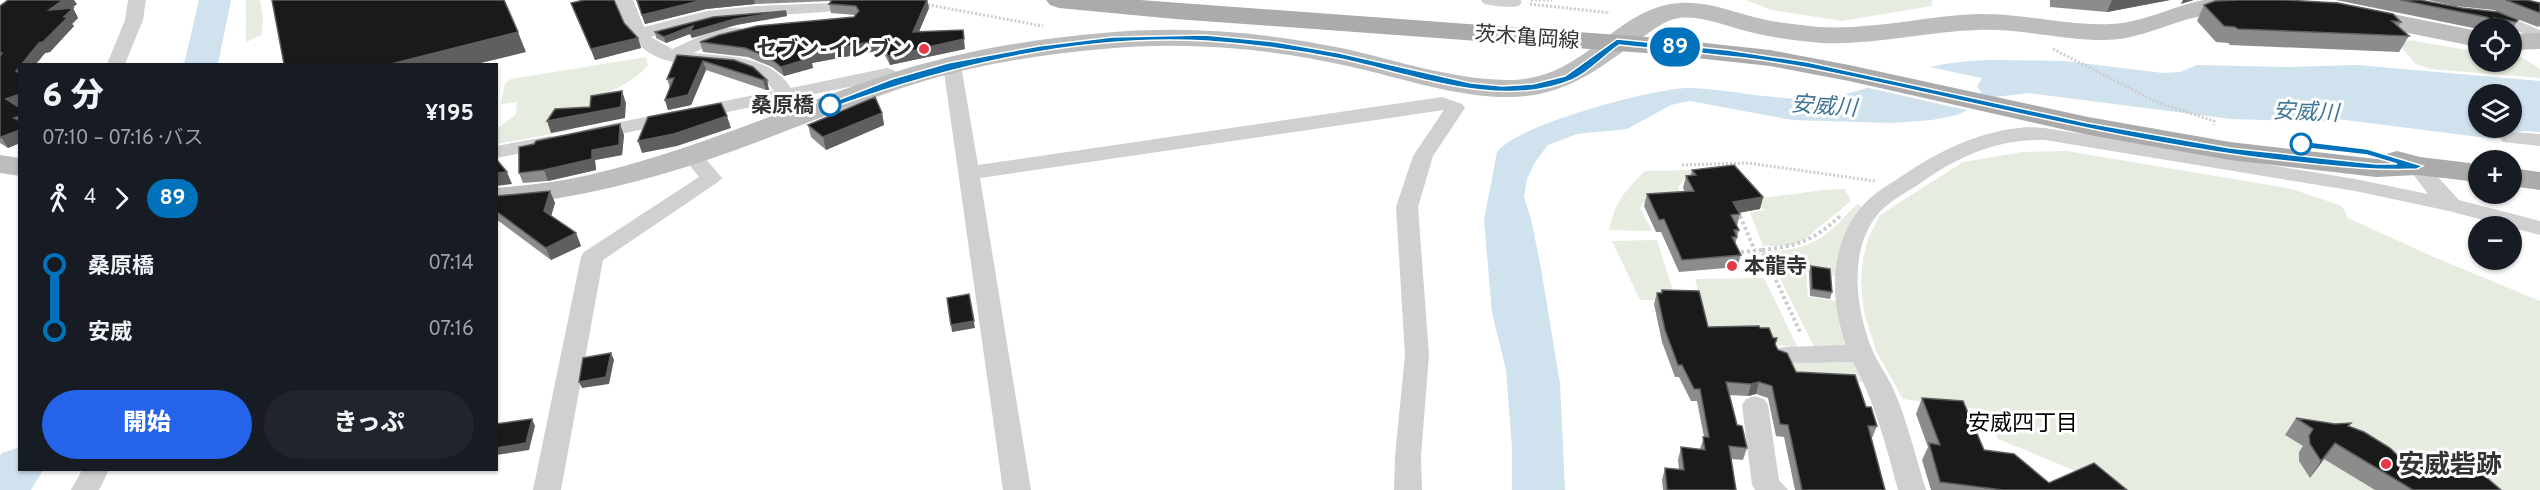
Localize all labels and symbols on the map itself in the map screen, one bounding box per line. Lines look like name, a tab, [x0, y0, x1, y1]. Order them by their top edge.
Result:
street label: 茨木亀岡線	[1474, 21, 1580, 56]
line badge: 89	[1648, 28, 1702, 66]
place label: セブン-イレブン	[756, 37, 912, 64]
marker: セブン-イレブン	[917, 42, 931, 56]
water label: 安威川	[1790, 92, 1860, 123]
place label: 桑原橋	[751, 93, 814, 120]
marker: 桑原橋	[819, 94, 841, 116]
water label: 安威川	[2272, 99, 2341, 128]
unlabelled marker	[2290, 133, 2312, 155]
place label: 本龍寺	[1744, 254, 1807, 281]
marker: 本龍寺	[1725, 259, 1739, 273]
district label: 安威四丁目	[1968, 411, 2078, 438]
place label: 安威砦跡	[2398, 450, 2502, 483]
marker: 安威砦跡	[2379, 457, 2393, 471]

